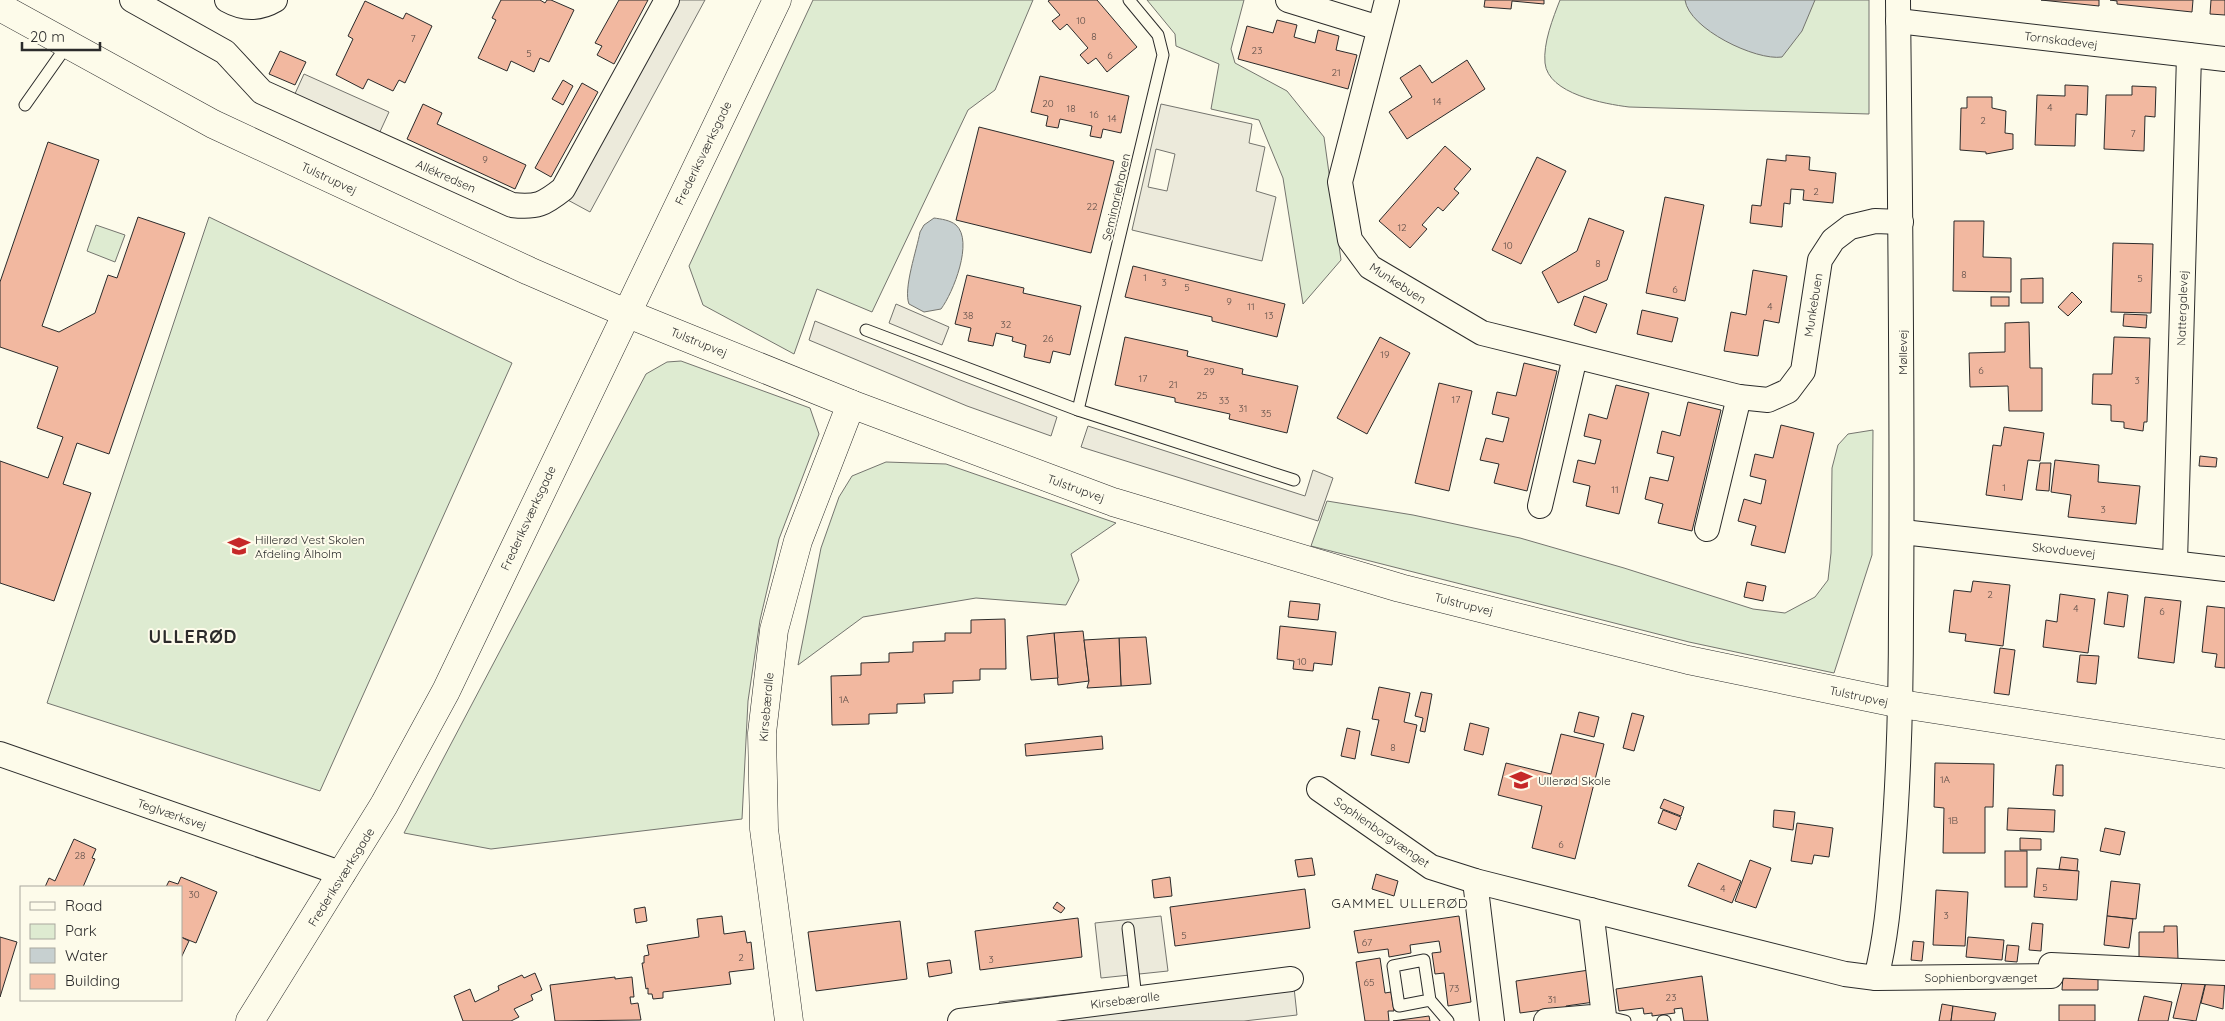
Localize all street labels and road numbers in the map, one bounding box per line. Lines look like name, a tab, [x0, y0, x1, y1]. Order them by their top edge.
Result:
street label: Tornskadevej	[2023, 28, 2099, 52]
street label: Frederiksværksgade	[671, 98, 735, 207]
street label: Seminariehaven	[1099, 152, 1133, 242]
street label: Allékredsen	[414, 156, 478, 196]
street label: Tulstrupvej	[299, 159, 359, 197]
street label: Munkebuen	[1367, 259, 1429, 307]
street label: Nattergalevej	[2173, 270, 2191, 346]
street label: Munkebuen	[1801, 272, 1825, 338]
street label: Tulstrupvej	[668, 324, 730, 360]
street label: Møllevej	[1895, 329, 1910, 375]
street label: Frederiksværksgade	[497, 463, 559, 573]
street label: Tulstrupvej	[1045, 471, 1107, 505]
street label: Skovduevej	[2032, 539, 2096, 561]
street label: Tulstrupvej	[1433, 589, 1495, 619]
street label: Kirsebæralle	[755, 671, 777, 742]
street label: Tulstrupvej	[1828, 682, 1890, 710]
street label: Sophienborgvænget	[1331, 793, 1433, 871]
street label: Teglværksvej	[135, 795, 209, 833]
street label: Frederiksværksgade	[305, 825, 378, 929]
street label: Sophienborgvænget	[1924, 970, 2038, 985]
street label: Kirsebæralle	[1089, 988, 1161, 1012]

